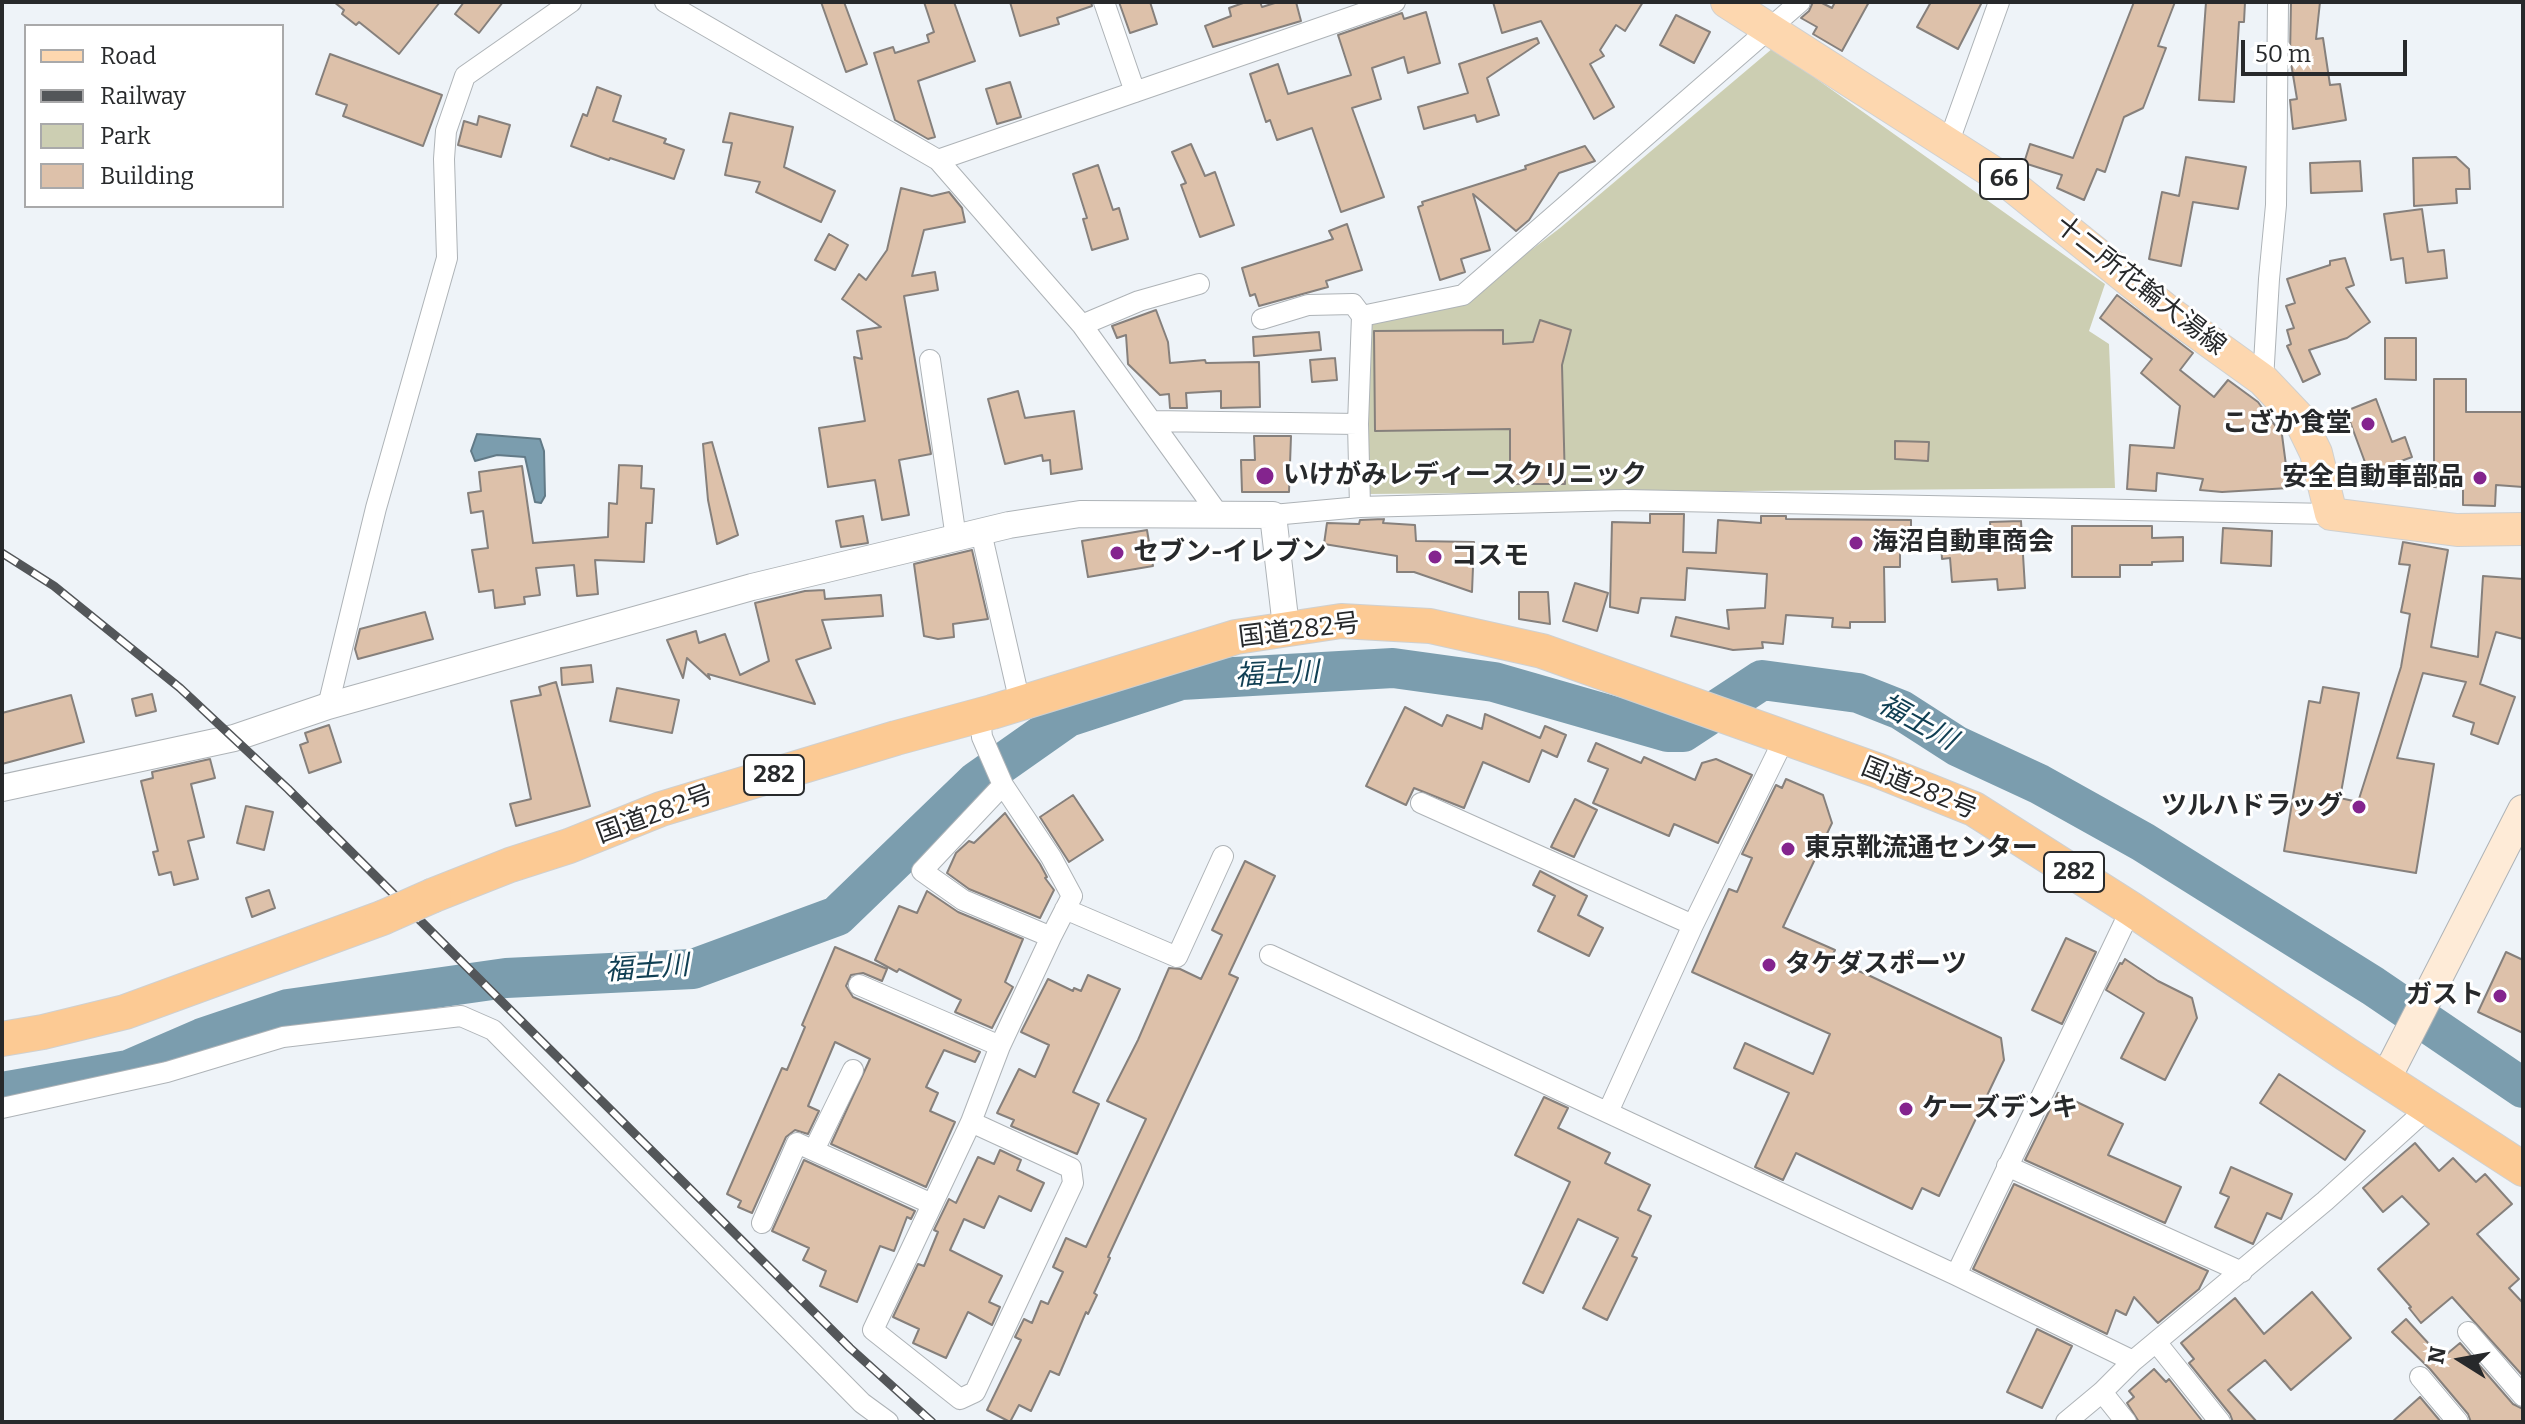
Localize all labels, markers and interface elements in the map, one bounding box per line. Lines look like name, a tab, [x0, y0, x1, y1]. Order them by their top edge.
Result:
legend	[24, 24, 284, 208]
scale bar	[2245, 24, 2411, 74]
text: 50 m	[2255, 40, 2311, 68]
text: Road	[100, 42, 156, 70]
text: Railway	[100, 82, 186, 110]
text: Park	[100, 122, 151, 150]
road number: 66	[1980, 159, 2028, 199]
text: Building	[100, 162, 194, 190]
street label: 十二所花輪大湯線	[2048, 210, 2232, 362]
place label: こざか食堂	[2222, 408, 2352, 440]
marker: こざか食堂	[2359, 415, 2377, 433]
place label: いけがみレディースクリニック	[1283, 460, 1647, 492]
place label: 安全自動車部品	[2282, 462, 2464, 494]
marker: いけがみレディースクリニック	[1254, 465, 1276, 487]
marker: 安全自動車部品	[2471, 469, 2489, 487]
place label: 海沼自動車商会	[1872, 527, 2054, 559]
marker: 海沼自動車商会	[1847, 534, 1865, 552]
place label: セブン-イレブン	[1133, 537, 1327, 569]
place label: コスモ	[1451, 541, 1529, 573]
marker: セブン-イレブン	[1108, 544, 1126, 562]
marker: コスモ	[1426, 548, 1444, 566]
street label: 国道282号	[1237, 608, 1361, 654]
water label: 福士川	[1234, 656, 1320, 694]
water label: 福士川	[1872, 688, 1962, 758]
street label: 国道282号	[1857, 752, 1981, 826]
road number: 282	[744, 755, 804, 795]
street label: 国道282号	[592, 779, 718, 851]
place label: ツルハドラッグ	[2161, 791, 2343, 823]
marker: ツルハドラッグ	[2350, 798, 2368, 816]
place label: 東京靴流通センター	[1804, 833, 2038, 865]
marker: 東京靴流通センター	[1779, 840, 1797, 858]
road number: 282	[2044, 852, 2104, 892]
water label: 福士川	[604, 949, 690, 989]
place label: タケダスポーツ	[1785, 949, 1967, 981]
marker: タケダスポーツ	[1760, 956, 1778, 974]
place label: ガスト	[2406, 980, 2484, 1012]
marker: ガスト	[2491, 987, 2509, 1005]
place label: ケーズデンキ	[1922, 1093, 2078, 1125]
marker: ケーズデンキ	[1897, 1100, 1915, 1118]
north arrow	[2421, 1320, 2501, 1400]
text: N	[2422, 1344, 2452, 1366]

